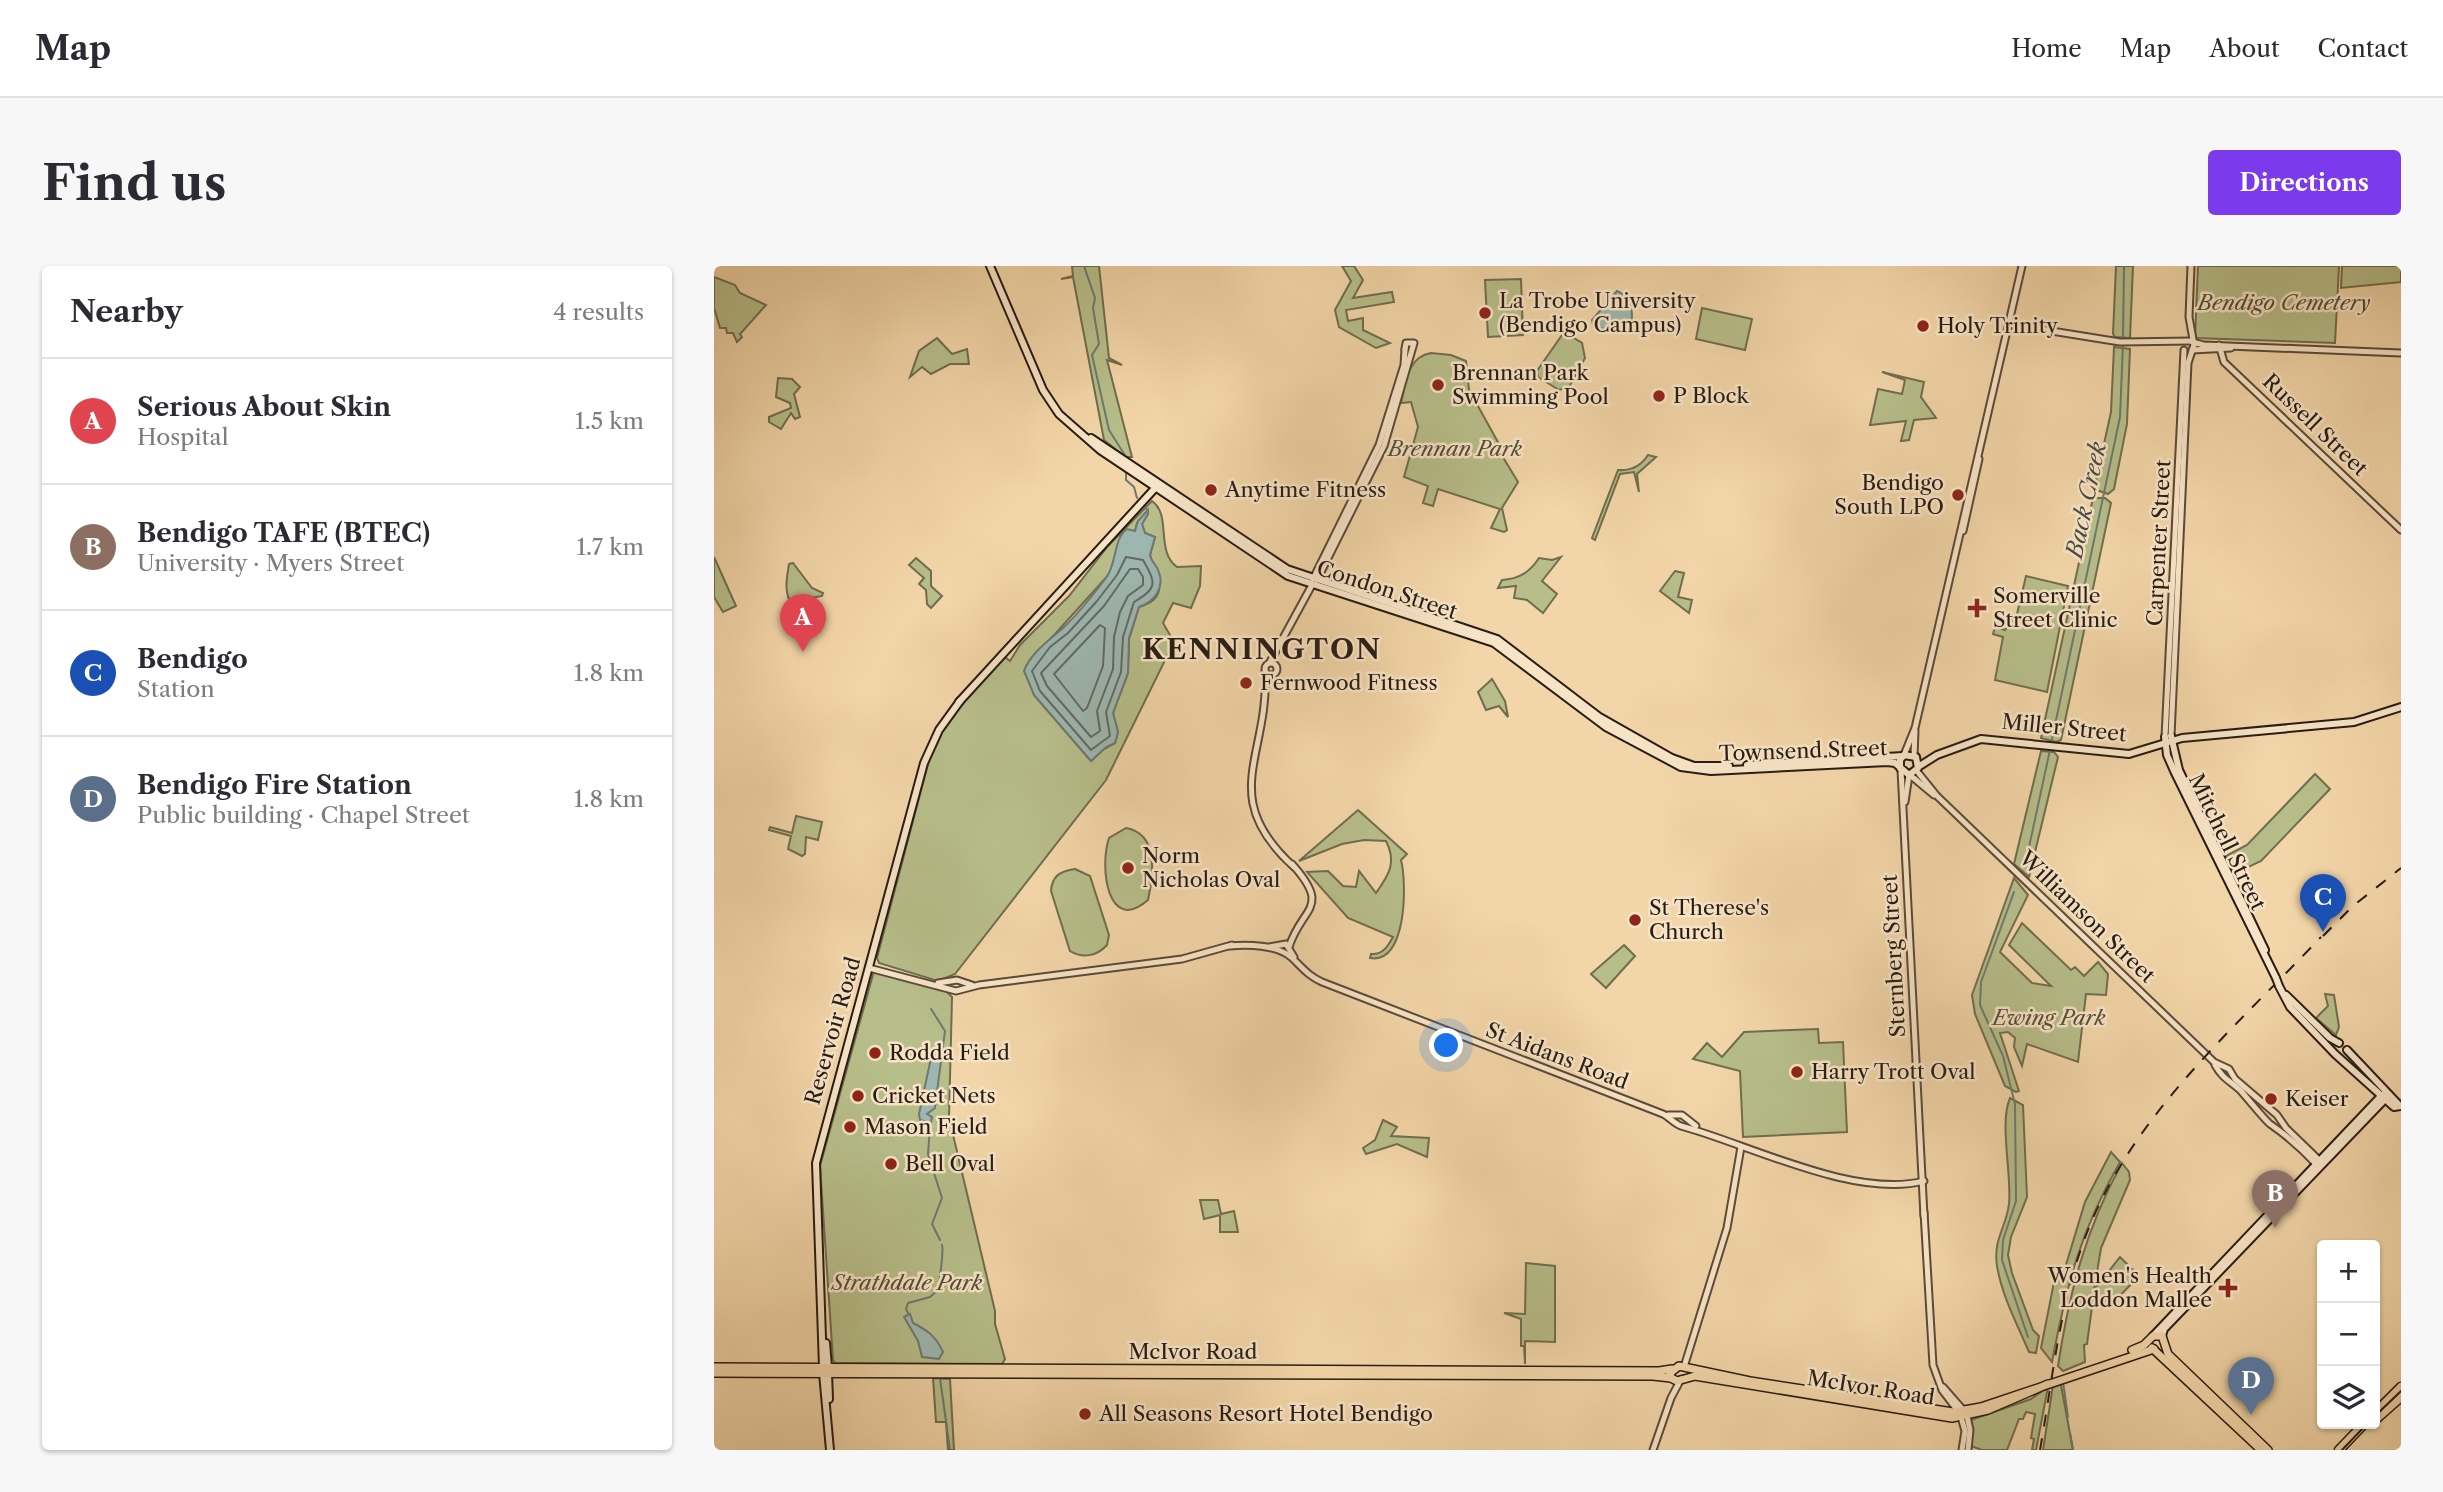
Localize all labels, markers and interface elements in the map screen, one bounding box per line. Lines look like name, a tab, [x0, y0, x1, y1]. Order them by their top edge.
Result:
text: Map	[35, 28, 111, 69]
text: Home	[2011, 34, 2082, 63]
text: Map	[2120, 34, 2171, 63]
text: About	[2209, 34, 2280, 63]
text: Contact	[2318, 34, 2408, 63]
button: Directions	[2208, 150, 2401, 215]
text: Find us	[42, 152, 226, 213]
place label: La Trobe University (Bendigo Campus)	[1499, 288, 1696, 337]
park label: Bendigo Cemetery	[2195, 290, 2371, 315]
text: Nearby	[70, 293, 183, 330]
text: 4 results	[553, 298, 644, 326]
marker: La Trobe University (Bendigo Campus)	[1477, 305, 1493, 321]
place label: Holy Trinity	[1937, 313, 2058, 338]
marker: Holy Trinity	[1915, 318, 1931, 334]
place label: Brennan Park Swimming Pool	[1452, 360, 1609, 409]
street label: Russell Street	[2258, 368, 2373, 481]
marker: Brennan Park Swimming Pool	[1430, 377, 1446, 393]
place label: P Block	[1673, 383, 1750, 408]
marker: P Block	[1651, 388, 1667, 404]
text: Serious About Skin	[137, 391, 391, 423]
text: A	[84, 407, 102, 435]
text: 1.5 km	[575, 407, 644, 435]
text: Hospital	[137, 423, 229, 451]
park label: Brennan Park	[1386, 436, 1522, 461]
water label: Back Creek	[2060, 439, 2112, 563]
street label: Carpenter Street	[2142, 459, 2175, 627]
place label: Bendigo South LPO	[1834, 470, 1944, 519]
place label: Anytime Fitness	[1224, 477, 1386, 502]
marker: Anytime Fitness	[1203, 482, 1219, 498]
marker: Bendigo South LPO	[1950, 487, 1966, 503]
text: Bendigo TAFE (BTEC)	[137, 517, 430, 549]
text: B	[84, 533, 102, 561]
text: 1.7 km	[576, 533, 644, 561]
text: University · Myers Street	[137, 549, 404, 577]
street label: Condon Street	[1314, 555, 1461, 624]
place label: Somerville Street Clinic	[1993, 583, 2118, 632]
pin: A	[780, 594, 826, 652]
marker: Somerville Street Clinic	[1967, 598, 1987, 618]
district label: KENNINGTON	[1142, 632, 1382, 666]
text: Bendigo	[137, 643, 248, 675]
text: C	[84, 659, 102, 687]
text: 1.8 km	[574, 659, 644, 687]
place label: Fernwood Fitness	[1260, 670, 1438, 695]
text: Station	[137, 675, 215, 703]
marker: Fernwood Fitness	[1238, 675, 1254, 691]
street label: Miller Street	[2000, 709, 2128, 747]
street label: Townsend Street	[1718, 735, 1888, 766]
text: Bendigo Fire Station	[137, 769, 412, 801]
street label: Mitchell Street	[2184, 770, 2271, 915]
text: D	[83, 785, 103, 813]
text: 1.8 km	[574, 785, 644, 813]
text: Public building · Chapel Street	[137, 801, 470, 829]
place label: Norm Nicholas Oval	[1142, 843, 1280, 892]
street label: Williamson Street	[2014, 845, 2161, 988]
marker: Norm Nicholas Oval	[1120, 860, 1136, 876]
street label: Sternberg Street	[1877, 873, 1910, 1038]
pin: C	[2300, 874, 2346, 932]
place label: St Therese's Church	[1649, 895, 1769, 944]
marker: St Therese's Church	[1627, 912, 1643, 928]
street label: Reservoir Road	[799, 954, 866, 1108]
park label: Ewing Park	[1990, 1005, 2106, 1030]
street label: St Aidans Road	[1482, 1017, 1632, 1094]
your location	[1429, 1028, 1463, 1062]
place label: Rodda Field	[889, 1040, 1010, 1065]
marker: Rodda Field	[867, 1045, 883, 1061]
place label: Harry Trott Oval	[1811, 1059, 1976, 1084]
marker: Harry Trott Oval	[1789, 1064, 1805, 1080]
place label: Cricket Nets	[872, 1083, 996, 1108]
place label: Keiser	[2285, 1086, 2349, 1111]
marker: Cricket Nets	[850, 1088, 866, 1104]
marker: Keiser	[2263, 1091, 2279, 1107]
place label: Mason Field	[864, 1114, 988, 1139]
marker: Mason Field	[842, 1119, 858, 1135]
place label: Bell Oval	[905, 1151, 995, 1176]
marker: Bell Oval	[883, 1156, 899, 1172]
pin: B	[2252, 1170, 2298, 1228]
map controls	[2317, 1240, 2380, 1429]
button: +	[2317, 1240, 2380, 1303]
place label: Women's Health Loddon Mallee	[2046, 1263, 2212, 1312]
park label: Strathdale Park	[830, 1270, 982, 1295]
marker: Women's Health Loddon Mallee	[2218, 1278, 2238, 1298]
button: −	[2317, 1303, 2380, 1366]
street label: McIvor Road	[1129, 1339, 1258, 1364]
pin: D	[2228, 1357, 2274, 1415]
street label: McIvor Road	[1806, 1365, 1937, 1410]
button: layers	[2317, 1366, 2380, 1429]
place label: All Seasons Resort Hotel Bendigo	[1098, 1401, 1433, 1426]
marker: All Seasons Resort Hotel Bendigo	[1077, 1406, 1093, 1422]

